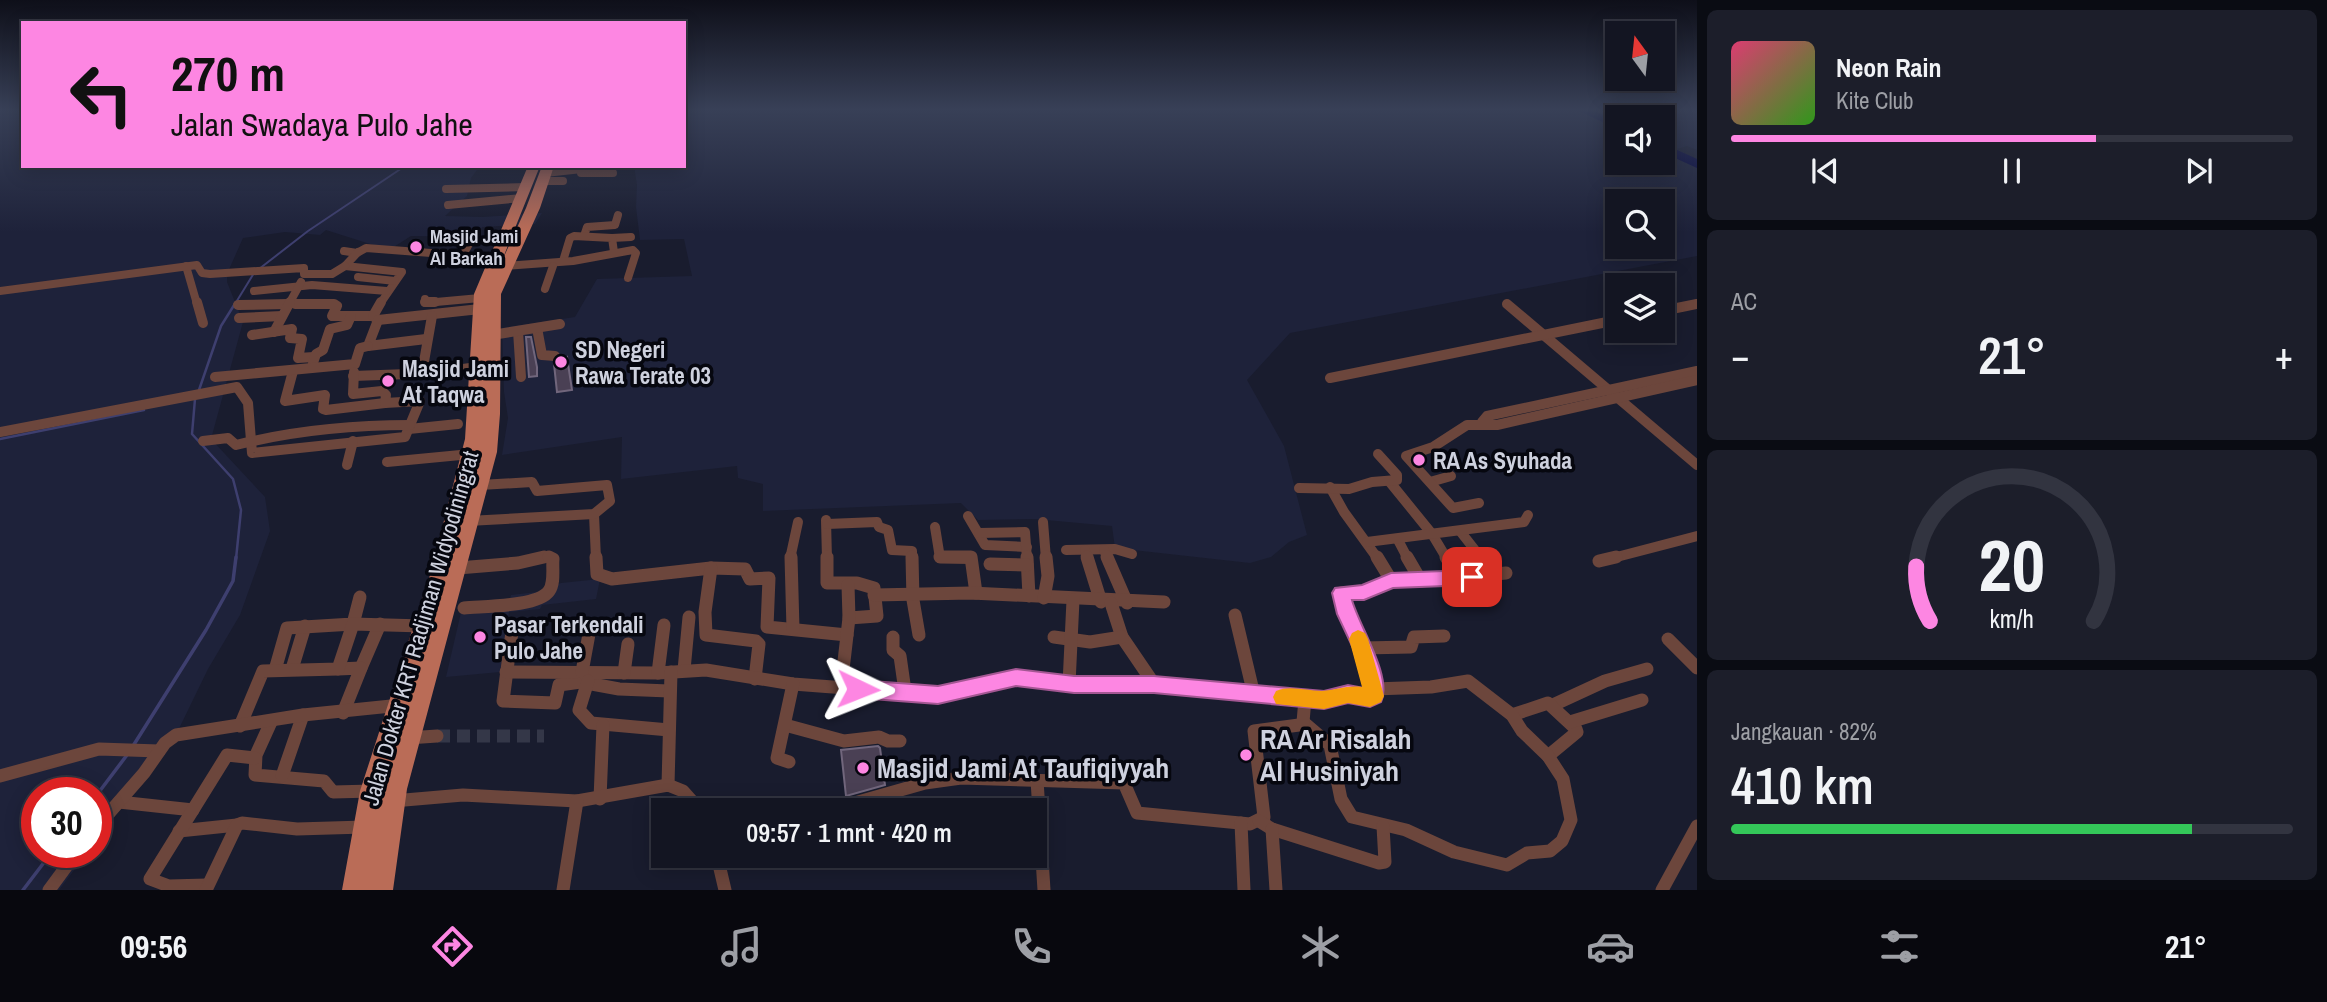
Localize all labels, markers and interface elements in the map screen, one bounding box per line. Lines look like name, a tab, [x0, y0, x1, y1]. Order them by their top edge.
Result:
north arrow	[1605, 21, 1675, 91]
map controls	[1605, 21, 1675, 343]
text: 270 m	[171, 40, 285, 106]
icon: left	[56, 49, 147, 140]
text: Neon Rain	[1836, 50, 1941, 85]
text: Kite Club	[1836, 85, 1914, 116]
text: Jalan Swadaya Pulo Jahe	[171, 103, 473, 146]
button: sound	[1605, 105, 1675, 175]
icon: previous	[1806, 152, 1844, 190]
icon: pause	[1993, 152, 2031, 190]
icon: next	[2180, 152, 2218, 190]
button: search	[1605, 189, 1675, 259]
place label: Masjid Jami Al Barkah	[430, 223, 518, 271]
marker: Masjid Jami Al Barkah	[408, 239, 424, 255]
button: layers	[1605, 273, 1675, 343]
text: AC	[1731, 286, 1757, 317]
text: 21°	[1978, 320, 2046, 390]
text: −	[1731, 330, 1749, 381]
text: +	[2275, 330, 2293, 381]
place label: SD Negeri Rawa Terate 03	[575, 334, 711, 391]
place label: Masjid Jami At Taqwa	[402, 353, 509, 410]
marker: SD Negeri Rawa Terate 03	[553, 354, 569, 370]
marker: Masjid Jami At Taqwa	[380, 373, 396, 389]
place label: RA As Syuhada	[1433, 445, 1573, 476]
street label: Jalan Dokter KRT Radjiman Widyodiningrat	[354, 447, 486, 809]
marker: RA As Syuhada	[1411, 452, 1427, 468]
text: 20	[1979, 516, 2045, 614]
pin	[1442, 547, 1502, 607]
icon: arrive	[1453, 558, 1491, 596]
text: km/h	[1990, 602, 2034, 636]
place label: Pasar Terkendali Pulo Jahe	[494, 609, 644, 666]
marker: Pasar Terkendali Pulo Jahe	[472, 629, 488, 645]
position arrow	[821, 652, 895, 726]
text: Jangkauan · 82%	[1731, 716, 1877, 747]
place label: RA Ar Risalah Al Husiniyah	[1260, 720, 1411, 790]
marker: RA Ar Risalah Al Husiniyah	[1238, 747, 1254, 763]
place label: Masjid Jami At Taufiqiyyah	[877, 749, 1169, 787]
text: 410 km	[1731, 750, 1874, 820]
marker: Masjid Jami At Taufiqiyyah	[855, 760, 871, 776]
speed limit sign: 30	[21, 777, 112, 868]
text: 09:57 · 1 mnt · 420 m	[746, 815, 952, 850]
icon: directions	[428, 922, 477, 971]
icon: music	[717, 922, 766, 971]
icon: phone	[1007, 922, 1056, 971]
icon: climate	[1296, 922, 1345, 971]
icon: car	[1586, 922, 1635, 971]
icon: filters	[1875, 922, 1924, 971]
text: 09:56	[120, 925, 187, 968]
text: 21°	[2165, 925, 2207, 968]

